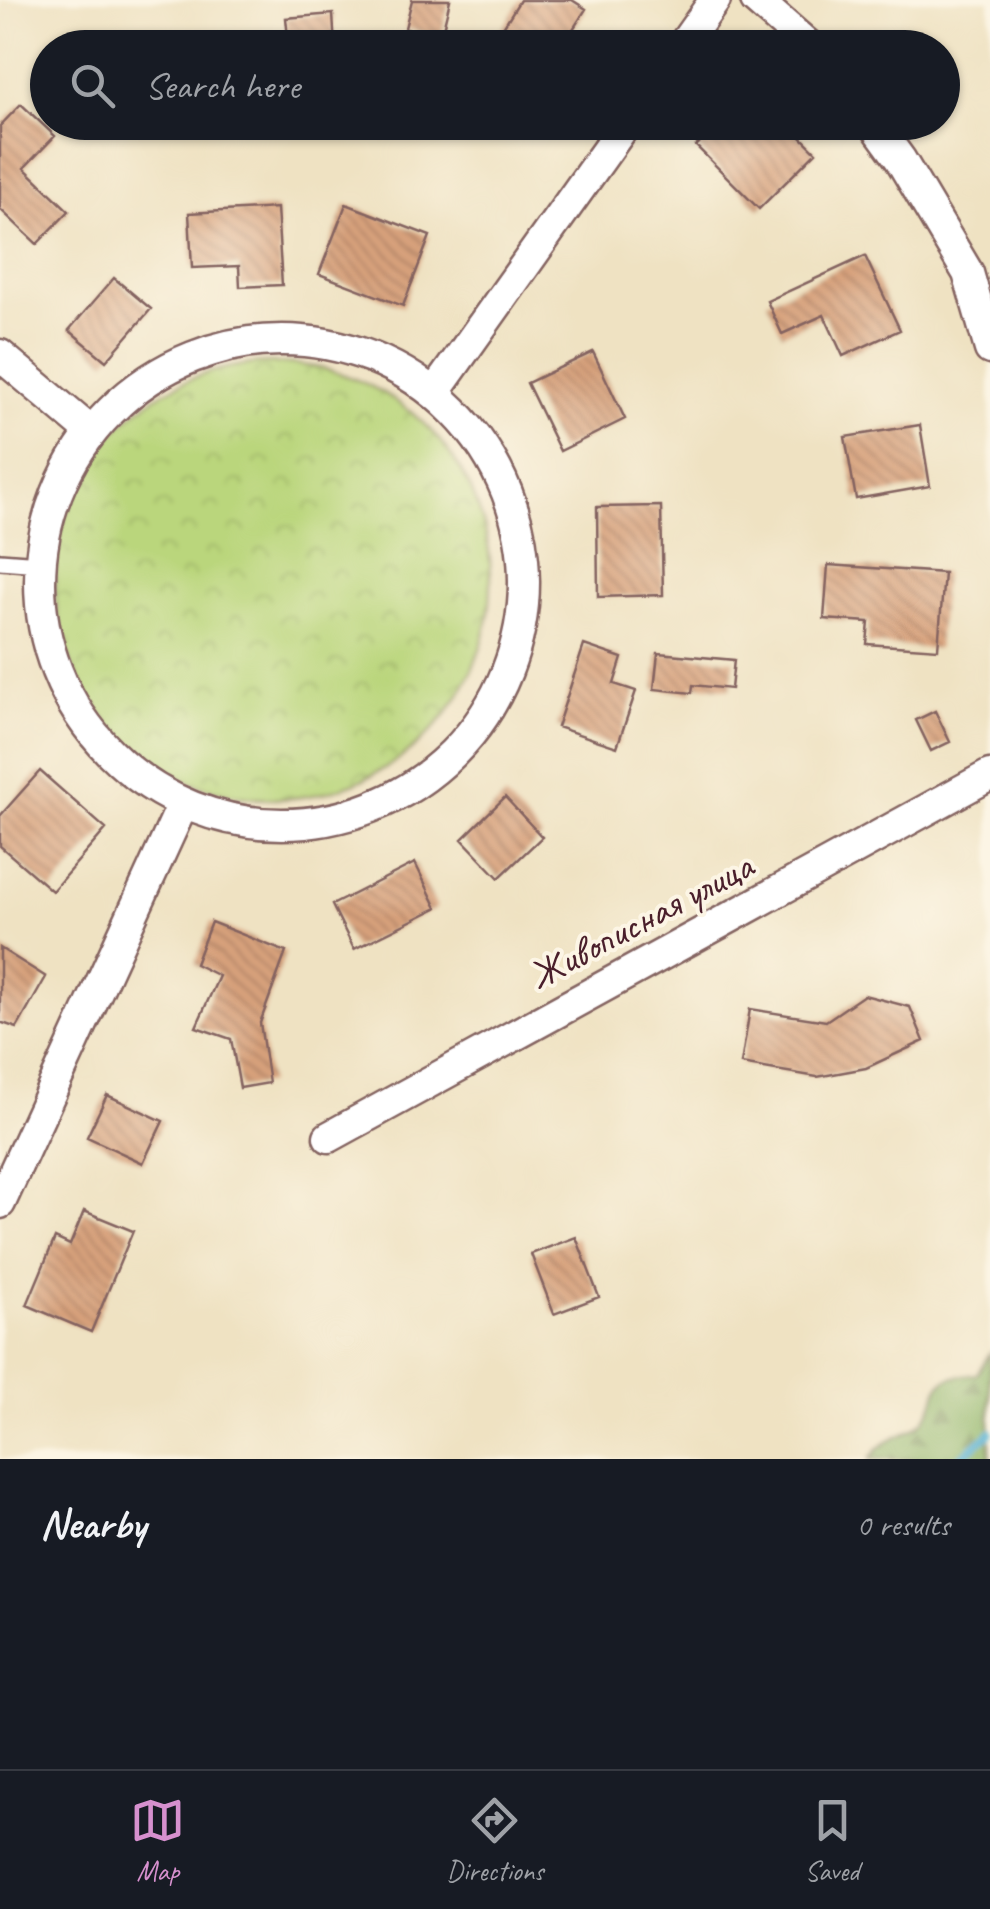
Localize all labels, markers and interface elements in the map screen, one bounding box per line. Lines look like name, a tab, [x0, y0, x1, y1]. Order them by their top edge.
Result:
search box	[30, 30, 960, 140]
icon: search	[65, 58, 120, 113]
text: Search here	[145, 62, 300, 109]
street label: Живописная улица	[520, 839, 764, 1001]
text: Nearby	[40, 1498, 146, 1551]
text: 0 results	[856, 1504, 950, 1545]
tab: Map	[130, 1793, 185, 1888]
tab: Directions	[446, 1793, 544, 1888]
tab: Saved	[805, 1793, 860, 1888]

